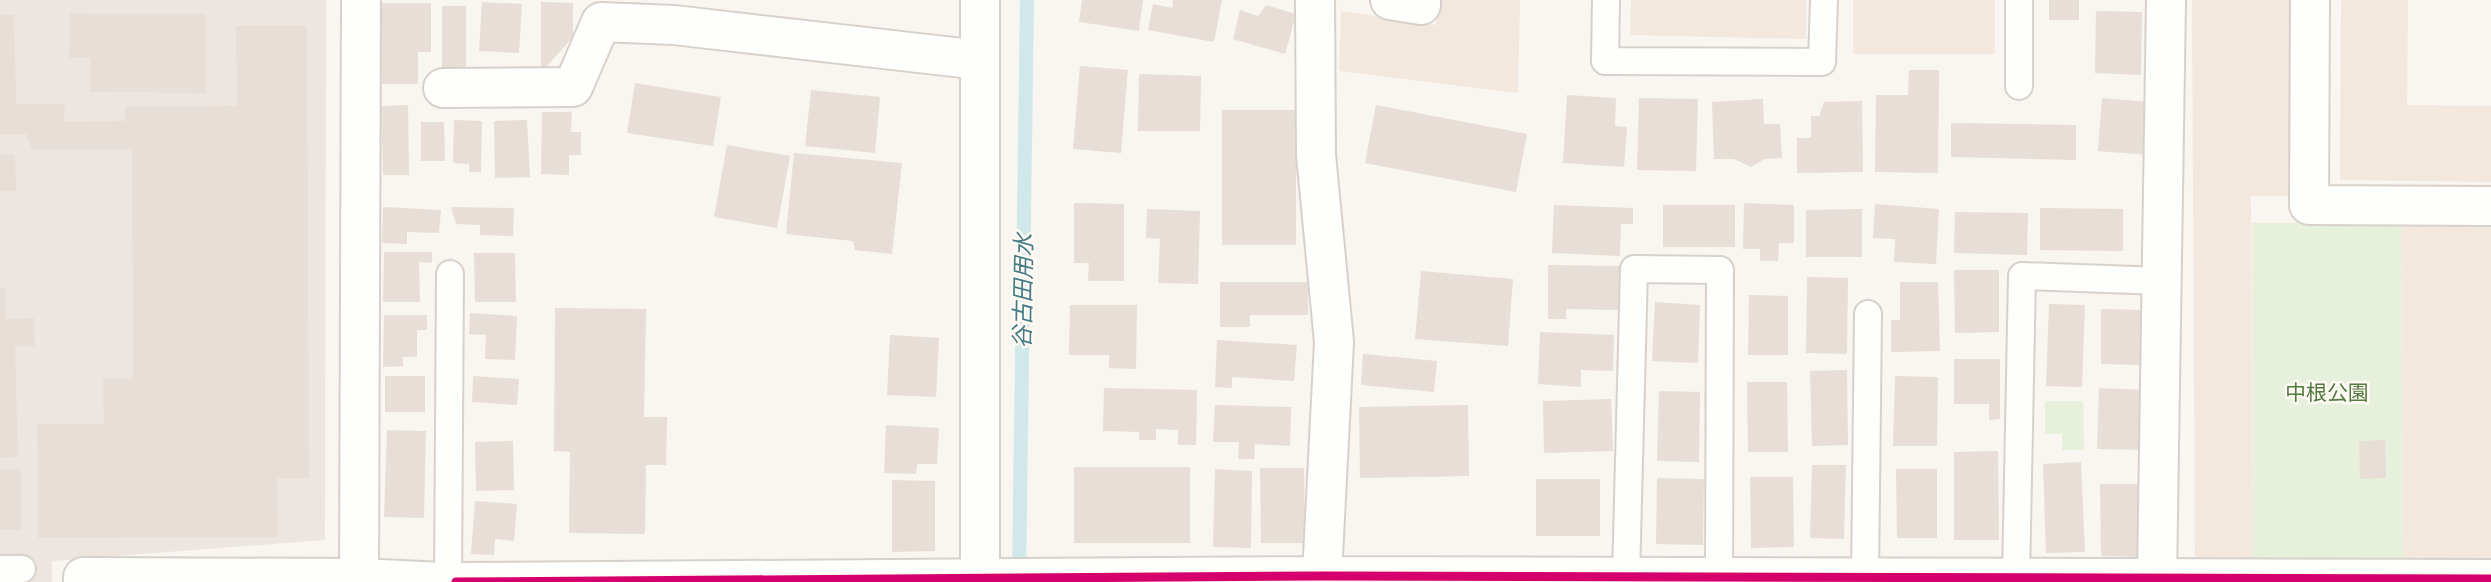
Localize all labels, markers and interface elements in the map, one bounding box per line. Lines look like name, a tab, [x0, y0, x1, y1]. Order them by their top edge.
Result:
water label: 谷古田用水	[1008, 230, 1038, 349]
park label: 中根公園	[2285, 380, 2369, 405]

